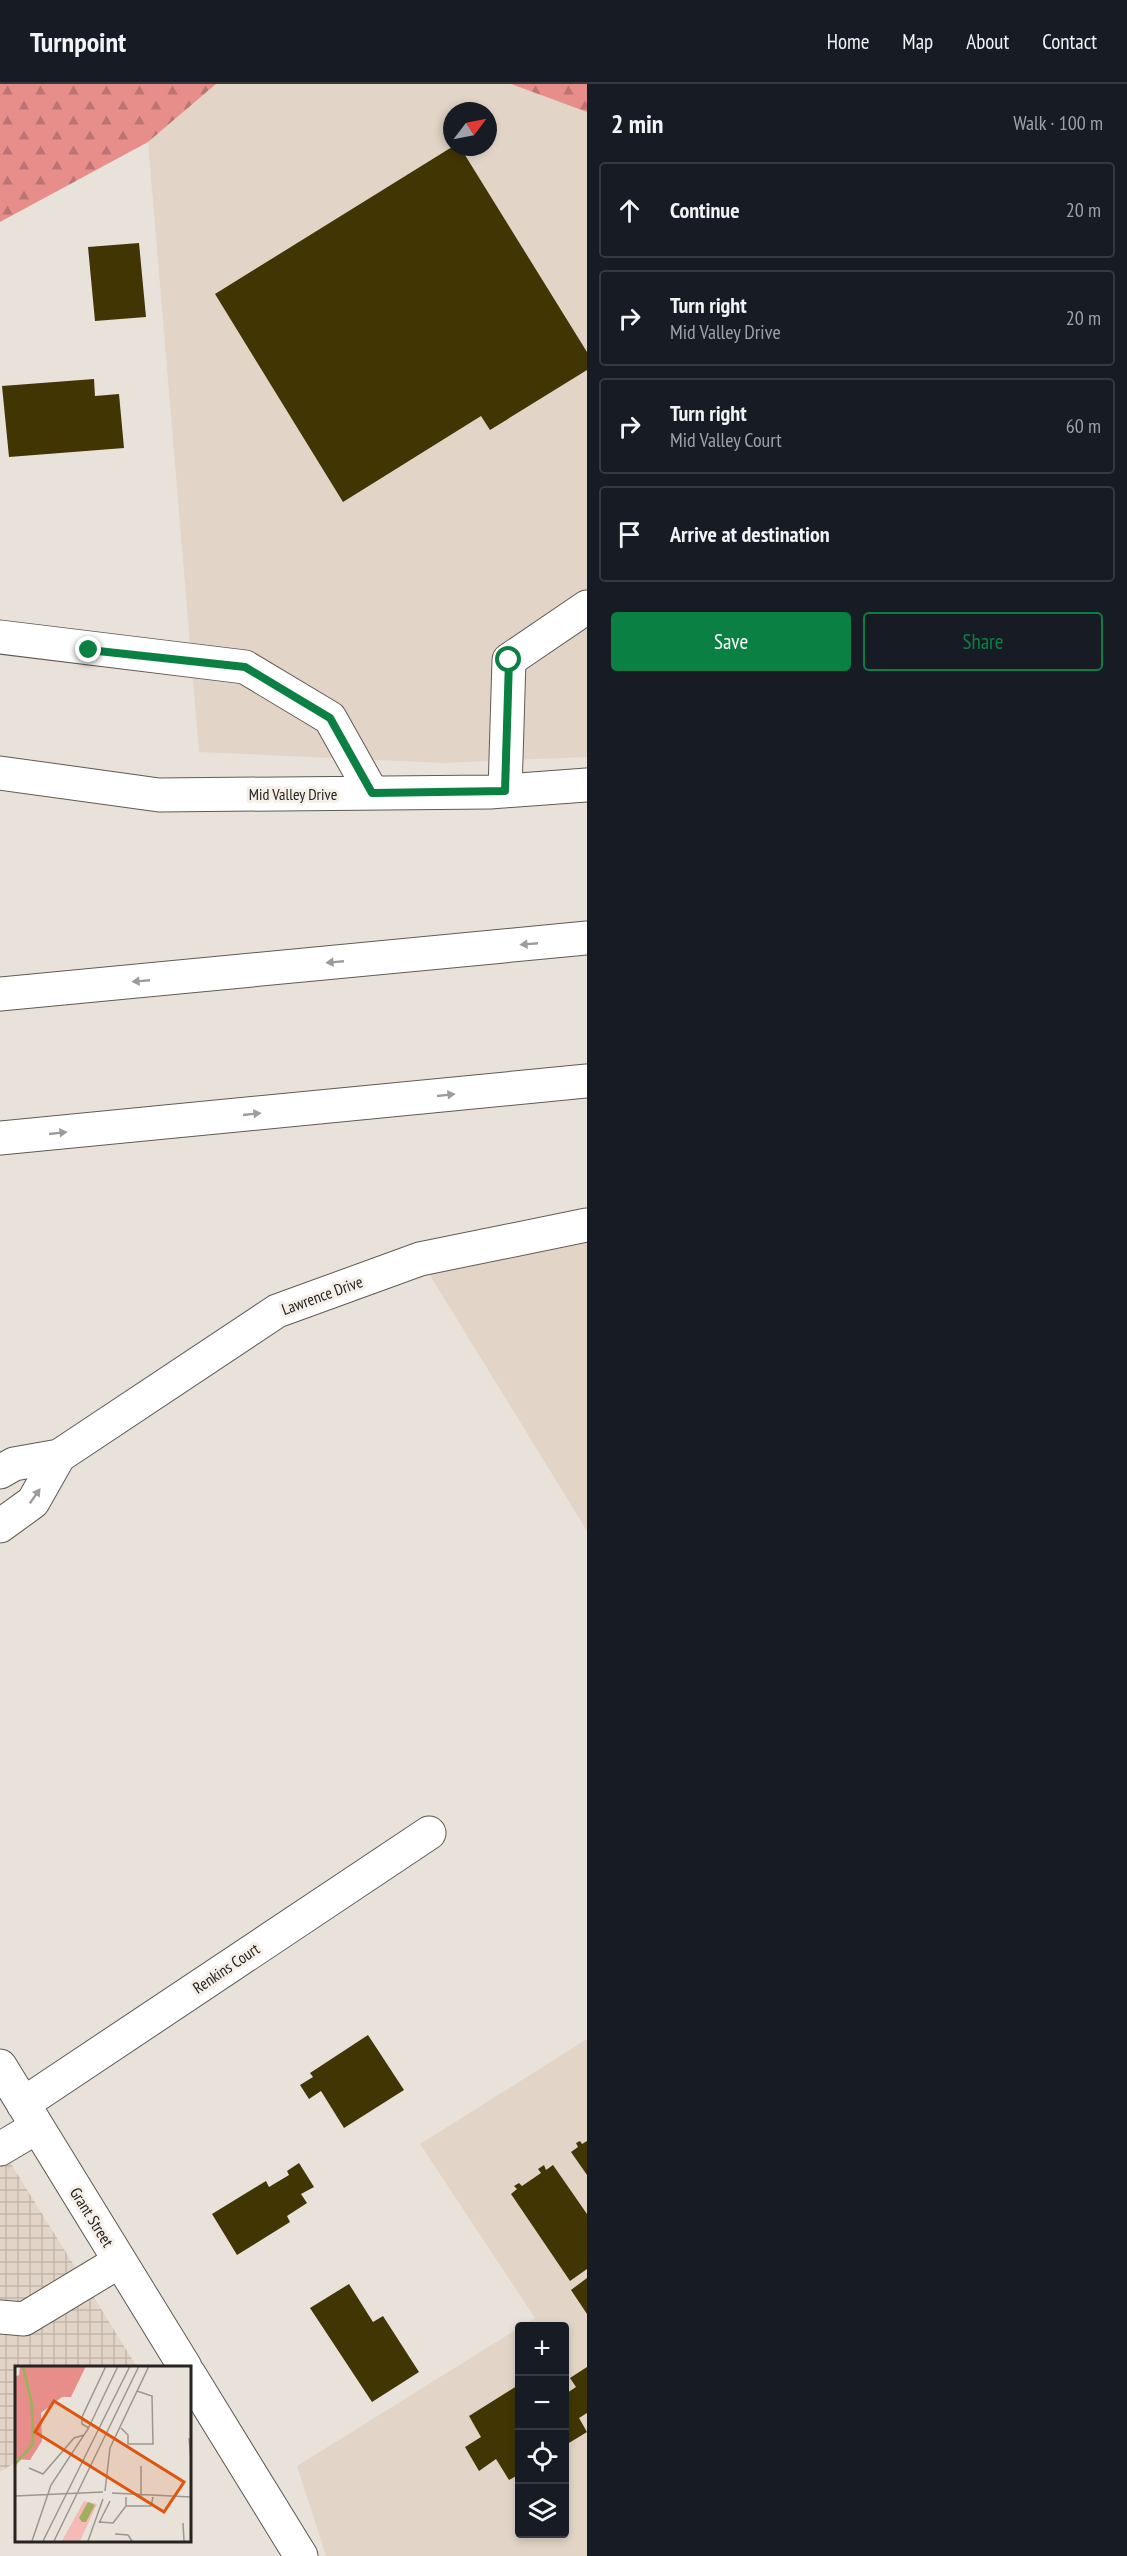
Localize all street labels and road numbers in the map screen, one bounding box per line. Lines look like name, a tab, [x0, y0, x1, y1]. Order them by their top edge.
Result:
street label: Mid Valley Drive	[249, 784, 337, 804]
street label: Lawrence Drive	[279, 1271, 365, 1319]
street label: Renkins Court	[189, 1938, 264, 1998]
street label: Grant Street	[66, 2183, 118, 2251]

